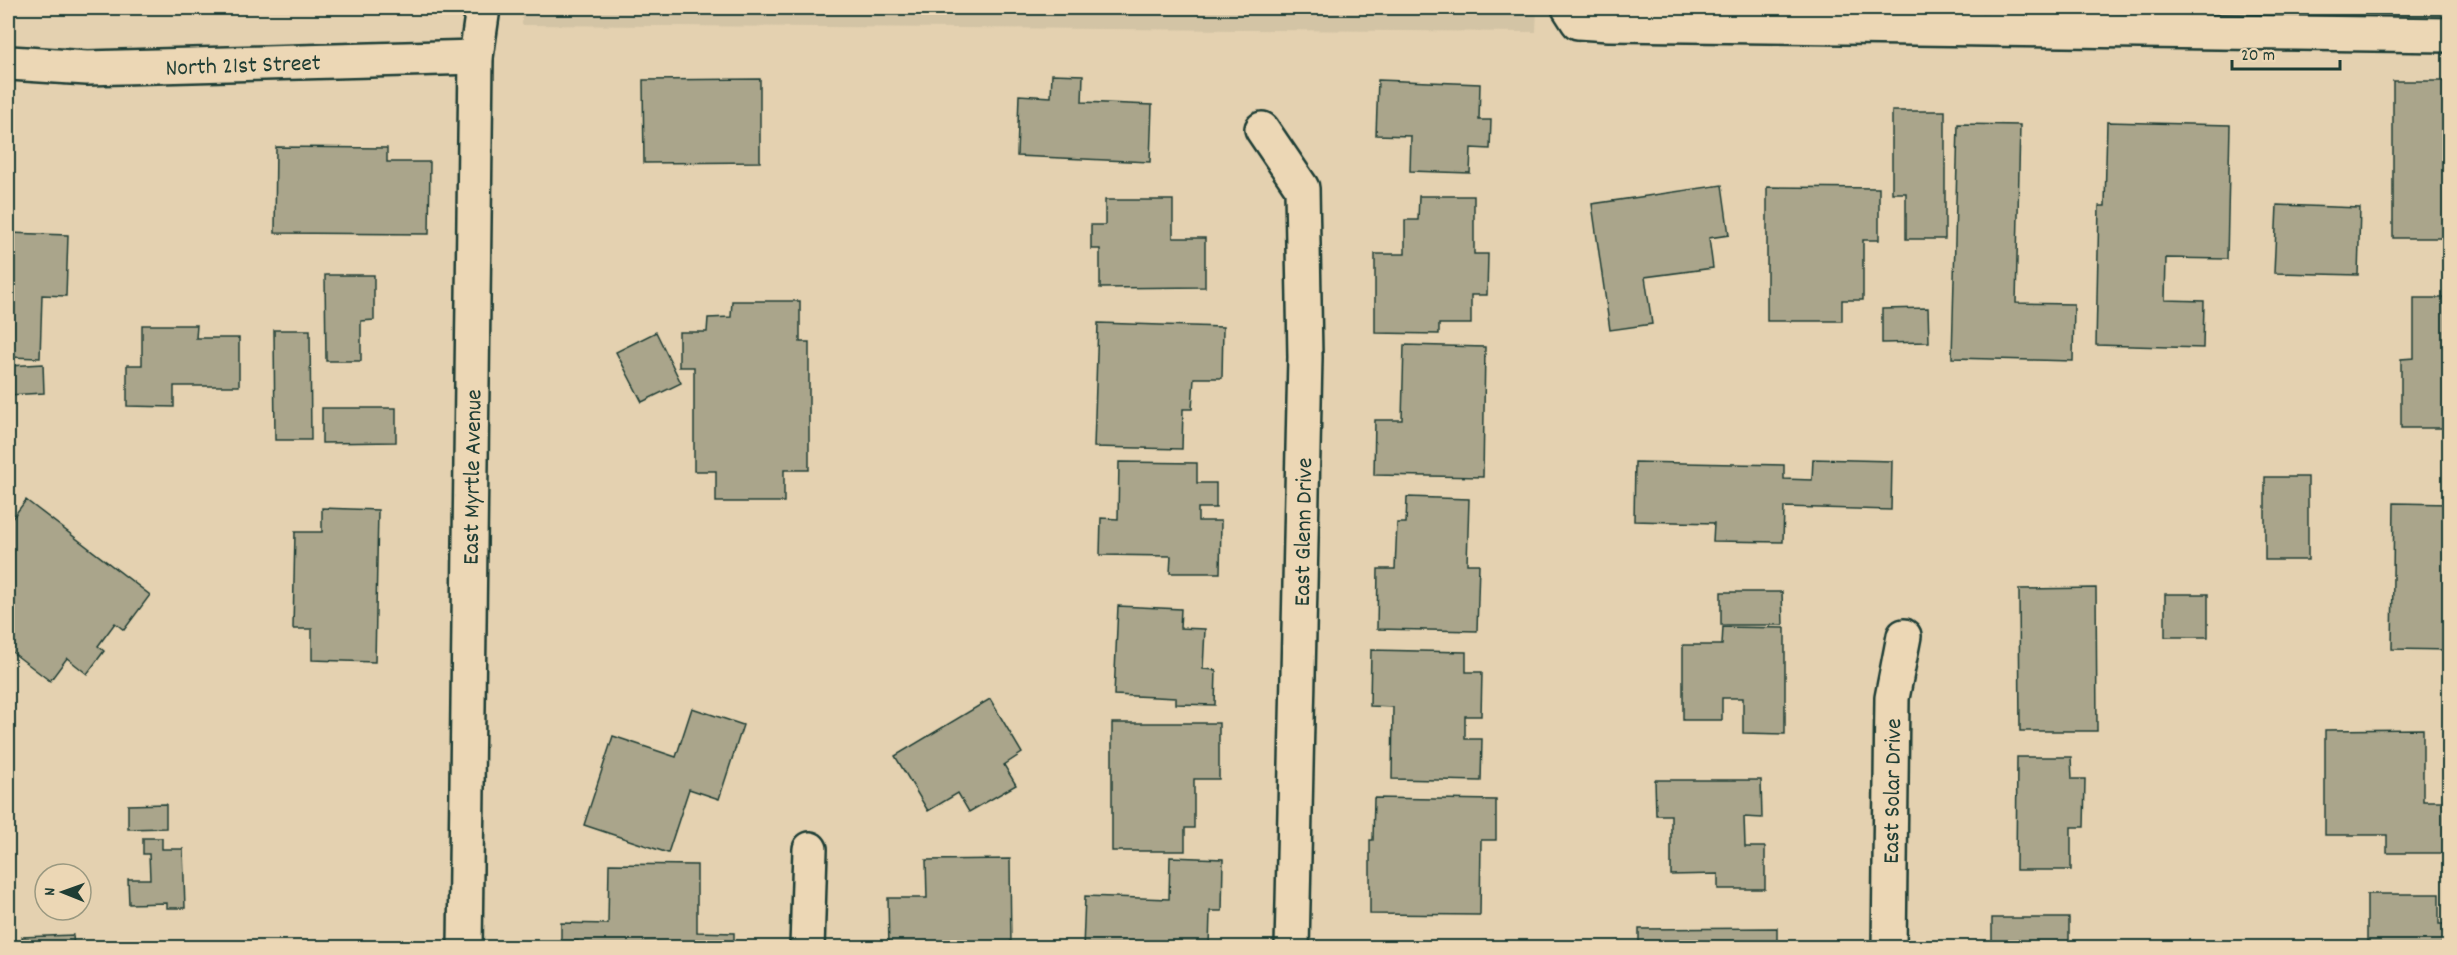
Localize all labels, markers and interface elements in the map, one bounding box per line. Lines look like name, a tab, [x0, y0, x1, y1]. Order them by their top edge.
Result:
scale bar	[2232, 33, 2340, 71]
text: 20 m	[2241, 44, 2275, 69]
street label: North 21st Street	[165, 47, 321, 87]
street label: East Myrtle Avenue	[455, 389, 493, 565]
street label: East Glenn Drive	[1287, 457, 1323, 607]
street label: East Solar Drive	[1876, 718, 1912, 864]
north arrow	[33, 862, 93, 922]
text: N	[39, 888, 62, 896]

